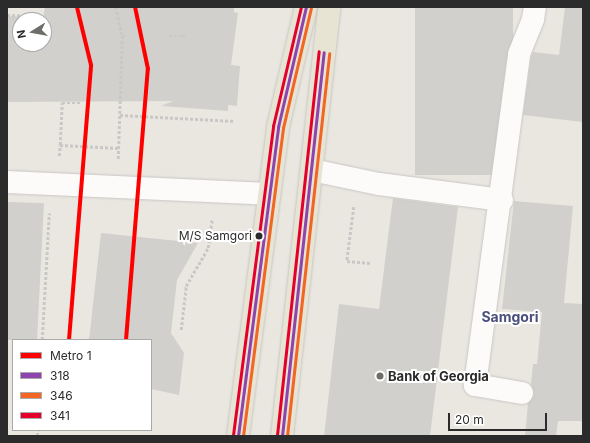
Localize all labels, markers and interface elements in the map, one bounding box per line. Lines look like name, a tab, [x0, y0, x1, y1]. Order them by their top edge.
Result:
north arrow	[12, 12, 52, 52]
text: N	[14, 29, 29, 40]
place label: M/S Samgori	[179, 229, 252, 243]
marker: M/S Samgori	[254, 231, 264, 241]
district label: Samgori	[481, 309, 539, 325]
legend	[12, 339, 152, 431]
text: Metro 1	[50, 348, 92, 363]
text: 318	[50, 368, 70, 383]
place label: Bank of Georgia	[388, 368, 489, 384]
marker: Bank of Georgia	[375, 371, 385, 381]
text: 346	[50, 388, 73, 403]
scale bar	[450, 405, 549, 431]
text: 341	[50, 408, 70, 423]
text: 20 m	[455, 412, 484, 427]

